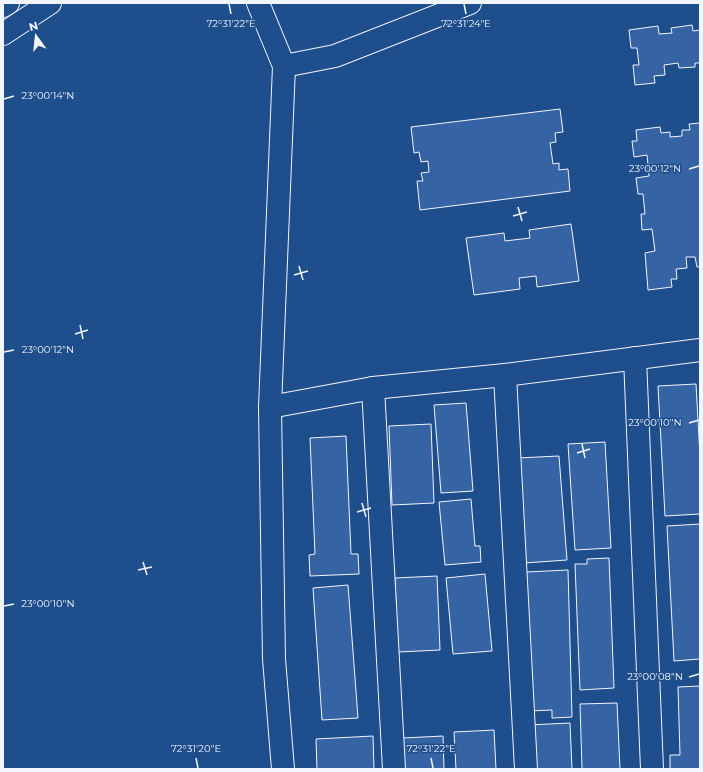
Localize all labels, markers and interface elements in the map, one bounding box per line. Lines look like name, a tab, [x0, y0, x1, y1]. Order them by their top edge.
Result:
north arrow	[16, 16, 56, 56]
text: 72°31'22"E	[206, 17, 256, 30]
text: 72°31'24"E	[441, 17, 491, 30]
text: N	[27, 18, 40, 34]
text: 23°00'14"N	[22, 89, 74, 102]
text: 23°00'12"N	[629, 162, 681, 175]
text: 23°00'12"N	[22, 343, 74, 356]
text: 23°00'10"N	[628, 416, 682, 429]
text: 23°00'10"N	[21, 597, 75, 610]
text: 23°00'08"N	[627, 670, 683, 683]
text: 72°31'20"E	[171, 742, 221, 755]
text: 72°31'22"E	[406, 742, 456, 755]

